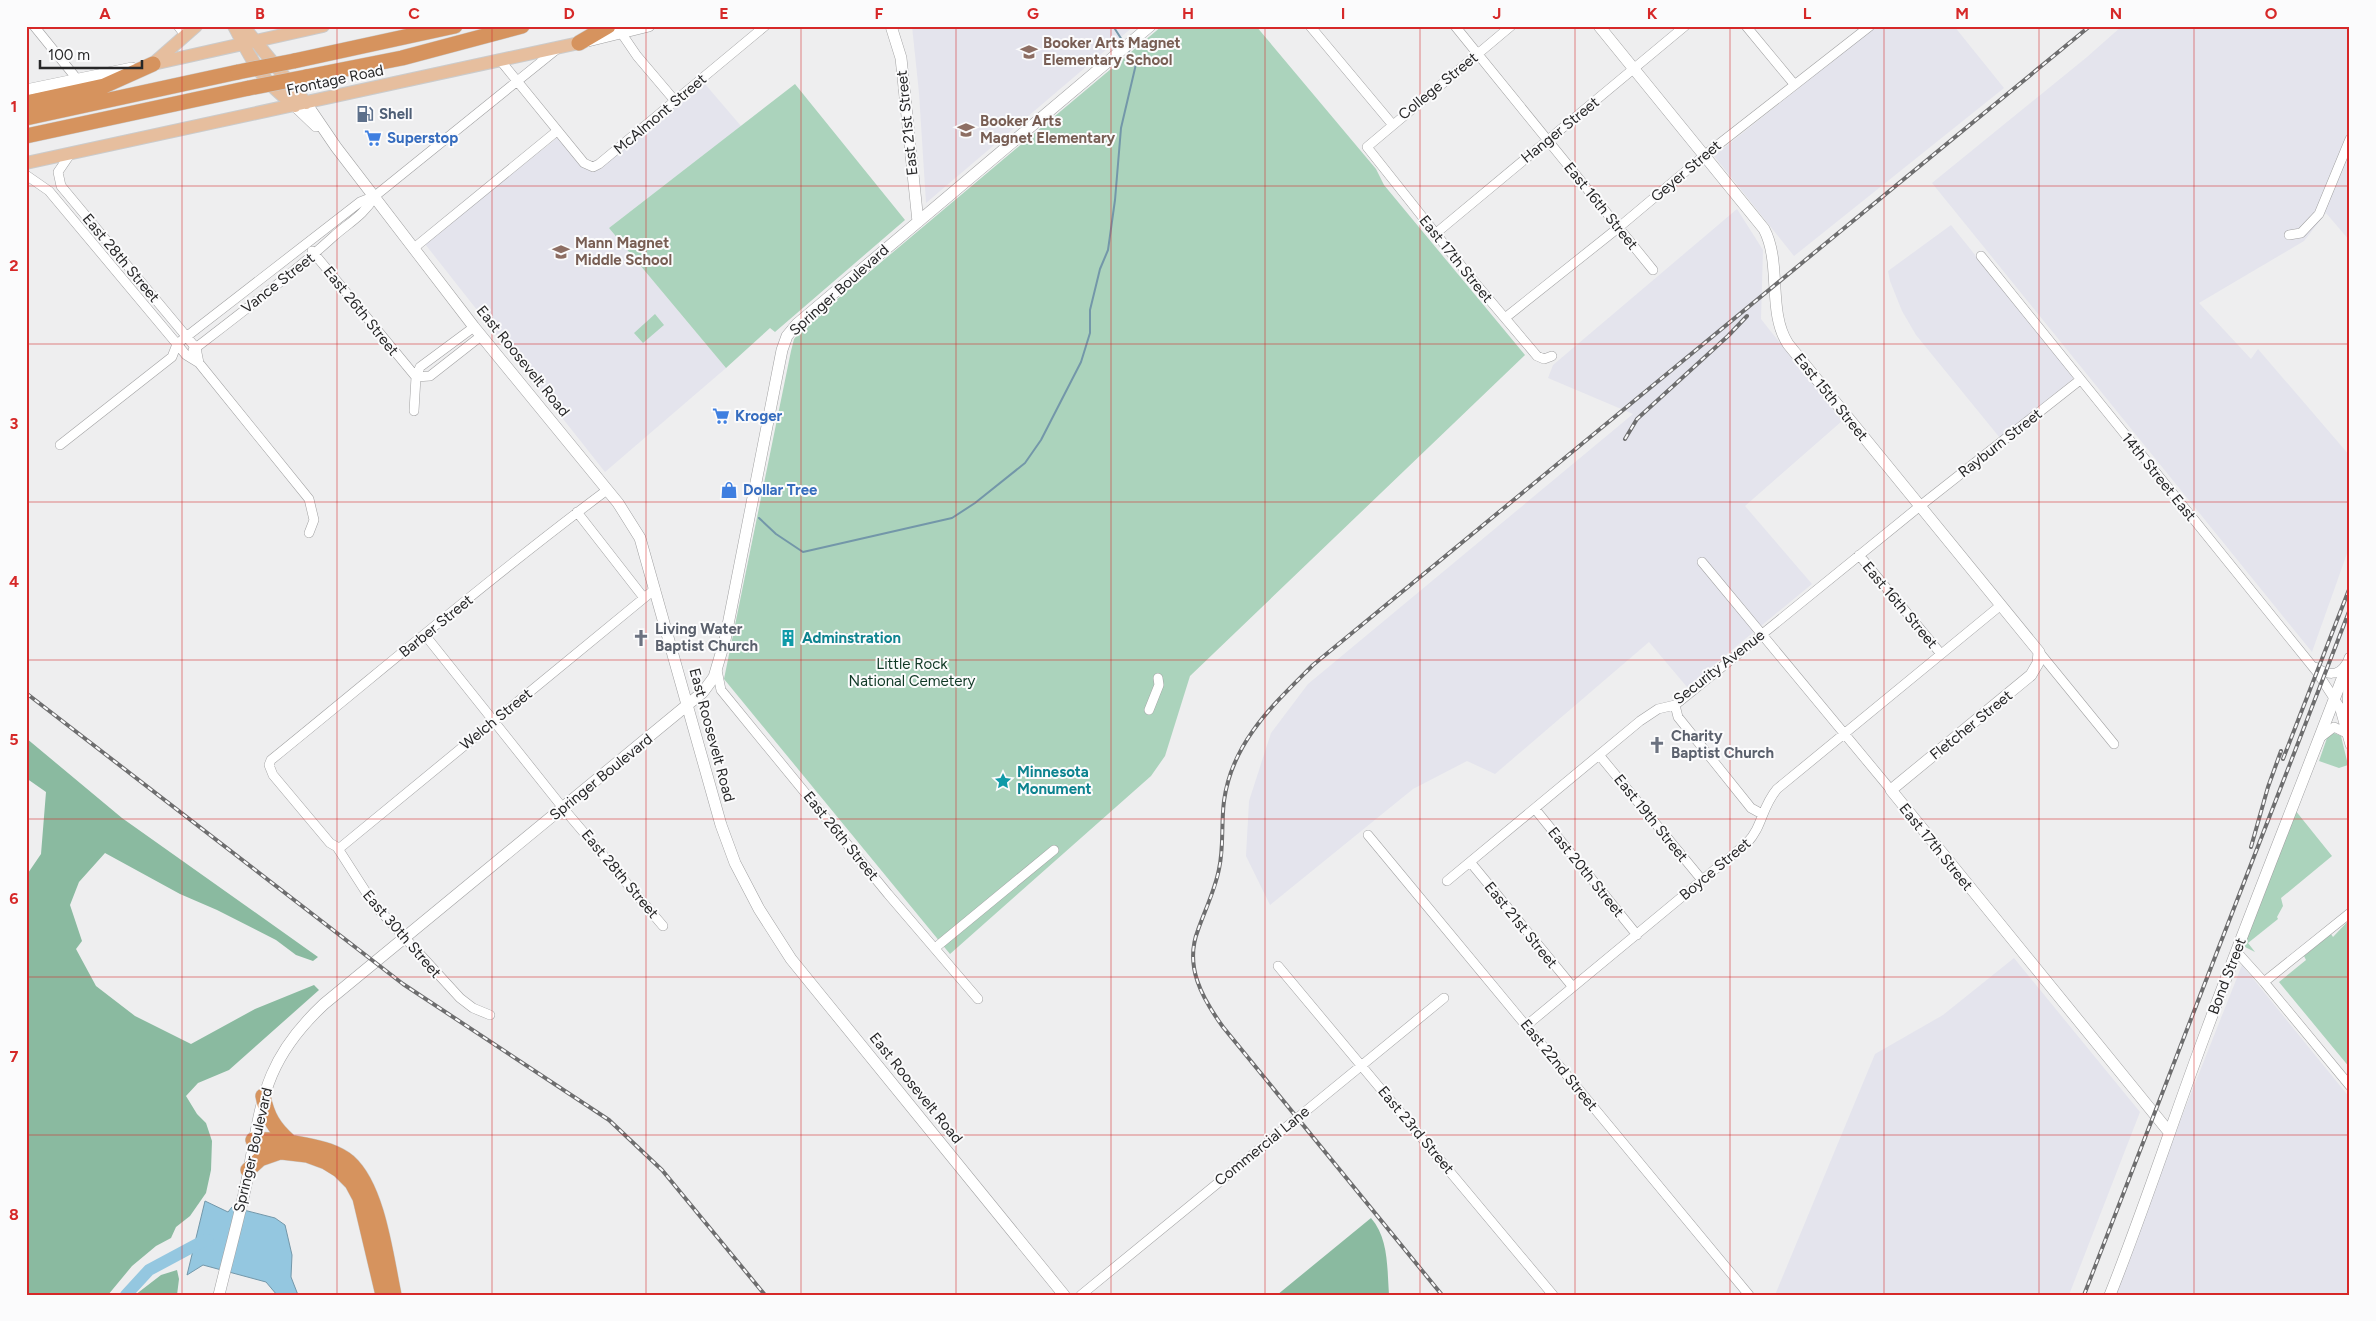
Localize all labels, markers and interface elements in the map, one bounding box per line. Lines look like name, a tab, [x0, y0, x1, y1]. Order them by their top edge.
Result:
text: A	[99, 4, 111, 23]
text: B	[255, 4, 265, 23]
text: C	[408, 4, 420, 23]
text: D	[563, 4, 575, 23]
text: E	[719, 4, 729, 23]
text: F	[875, 4, 884, 23]
text: G	[1027, 4, 1039, 23]
text: H	[1182, 4, 1194, 23]
text: I	[1341, 4, 1345, 23]
text: J	[1493, 4, 1501, 23]
text: K	[1647, 4, 1658, 23]
text: L	[1803, 4, 1812, 23]
text: M	[1955, 4, 1969, 23]
text: N	[2110, 4, 2122, 23]
text: O	[2265, 4, 2278, 23]
place label: Booker Arts Magnet Elementary School	[1043, 34, 1181, 69]
scale bar	[40, 38, 142, 70]
school or university icon: Booker Arts Magnet Elementary School	[1019, 42, 1039, 62]
text: 100 m	[48, 46, 90, 64]
street label: College Street	[1395, 48, 1482, 124]
street label: Frontage Road	[285, 61, 385, 99]
street label: East 21st Street	[892, 69, 921, 177]
street label: McAlmont Street	[610, 70, 710, 158]
street label: Hanger Street	[1517, 93, 1603, 167]
text: 1	[11, 97, 17, 116]
fuel station icon: Shell	[355, 104, 375, 124]
place label: Shell	[379, 105, 412, 123]
place label: Booker Arts Magnet Elementary	[980, 112, 1116, 147]
school or university icon: Booker Arts Magnet Elementary	[956, 120, 976, 140]
supermarket icon: Superstop	[363, 128, 383, 148]
place label: Superstop	[387, 129, 458, 147]
street label: Geyer Street	[1647, 136, 1725, 206]
street label: East 16th Street	[1560, 159, 1642, 254]
street label: East 28th Street	[79, 210, 164, 306]
street label: East 17th Street	[1415, 212, 1497, 306]
place label: Mann Magnet Middle School	[575, 234, 672, 269]
street label: Springer Boulevard	[786, 241, 892, 339]
school or university icon: Mann Magnet Middle School	[551, 242, 571, 262]
street label: Vance Street	[238, 249, 318, 317]
text: 2	[9, 256, 19, 275]
street label: East 26th Street	[320, 263, 403, 359]
street label: East Roosevelt Road	[473, 302, 573, 420]
street label: East 15th Street	[1790, 350, 1872, 445]
street label: Rayburn Street	[1955, 405, 2046, 481]
supermarket icon: Kroger	[711, 406, 731, 426]
place label: Kroger	[735, 407, 783, 425]
text: 3	[10, 414, 19, 433]
street label: 14th Street East	[2118, 429, 2200, 525]
shop icon: Dollar Tree	[719, 480, 739, 500]
place label: Dollar Tree	[743, 481, 818, 499]
street label: East 16th Street	[1859, 558, 1942, 652]
text: 4	[9, 572, 19, 591]
street label: Barber Street	[395, 591, 477, 661]
place label: Living Water Baptist Church	[655, 620, 758, 655]
street label: Security Avenue	[1670, 626, 1768, 708]
church icon: Living Water Baptist Church	[631, 628, 651, 648]
building icon: Adminstration	[778, 628, 798, 648]
place label: Adminstration	[802, 629, 901, 647]
park label: Little Rock National Cemetery	[849, 655, 976, 690]
street label: East Roosevelt Road	[685, 666, 739, 804]
street label: Welch Street	[456, 684, 536, 754]
street label: Fletcher Street	[1926, 686, 2016, 764]
place label: Charity Baptist Church	[1671, 727, 1774, 762]
text: 5	[9, 730, 19, 749]
street label: Springer Boulevard	[546, 730, 656, 824]
church icon: Charity Baptist Church	[1647, 735, 1667, 755]
place label: Minnesota Monument	[1017, 763, 1092, 798]
place icon: Minnesota Monument	[993, 771, 1013, 791]
street label: East 19th Street	[1610, 771, 1692, 866]
street label: East 26th Street	[800, 788, 883, 884]
street label: East 17th Street	[1895, 800, 1977, 894]
street label: East 20th Street	[1544, 823, 1628, 921]
street label: East 28th Street	[578, 826, 663, 922]
street label: Boyce Street	[1676, 834, 1755, 904]
street label: East 21st Street	[1481, 878, 1562, 972]
street label: East 30th Street	[359, 886, 445, 982]
text: 6	[9, 889, 19, 908]
street label: Bond Street	[2204, 935, 2250, 1017]
street label: East 22nd Street	[1517, 1016, 1602, 1115]
street label: East Roosevelt Road	[866, 1029, 966, 1147]
text: 7	[10, 1047, 19, 1066]
street label: East 23rd Street	[1374, 1082, 1458, 1178]
street label: Springer Boulevard	[230, 1086, 276, 1214]
street label: Commercial Lane	[1211, 1102, 1313, 1190]
text: 8	[9, 1205, 19, 1224]

